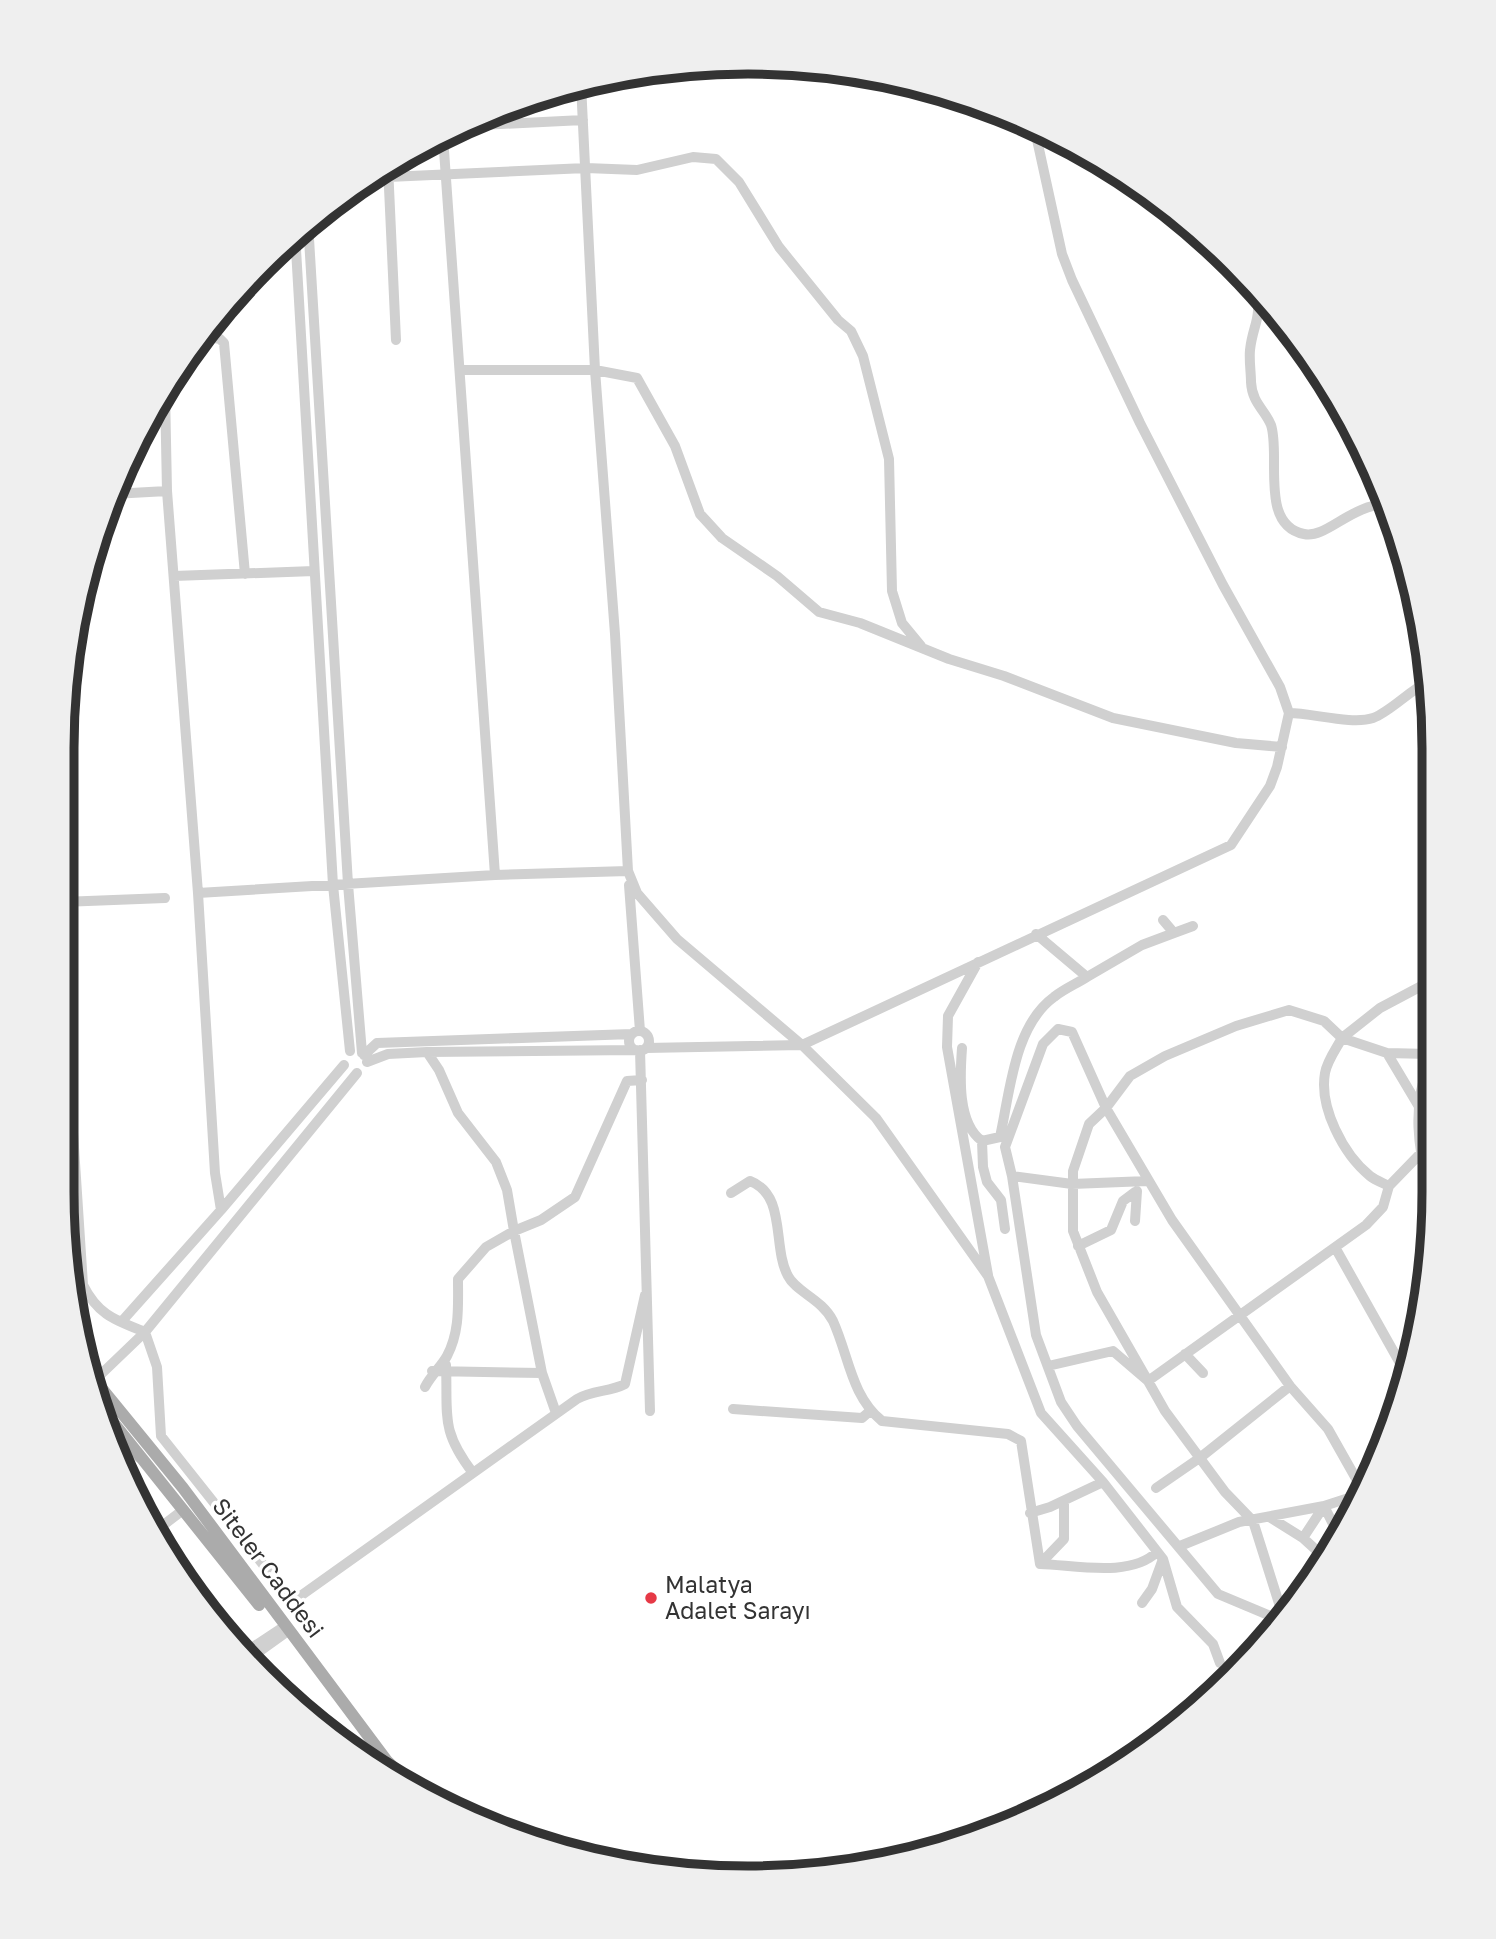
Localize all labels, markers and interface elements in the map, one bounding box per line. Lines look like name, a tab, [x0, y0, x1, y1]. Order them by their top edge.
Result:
street label: Siteler Caddesi	[207, 1492, 330, 1643]
place label: Malatya Adalet Sarayı	[665, 1570, 811, 1624]
marker: Malatya Adalet Sarayı	[643, 1590, 659, 1606]

